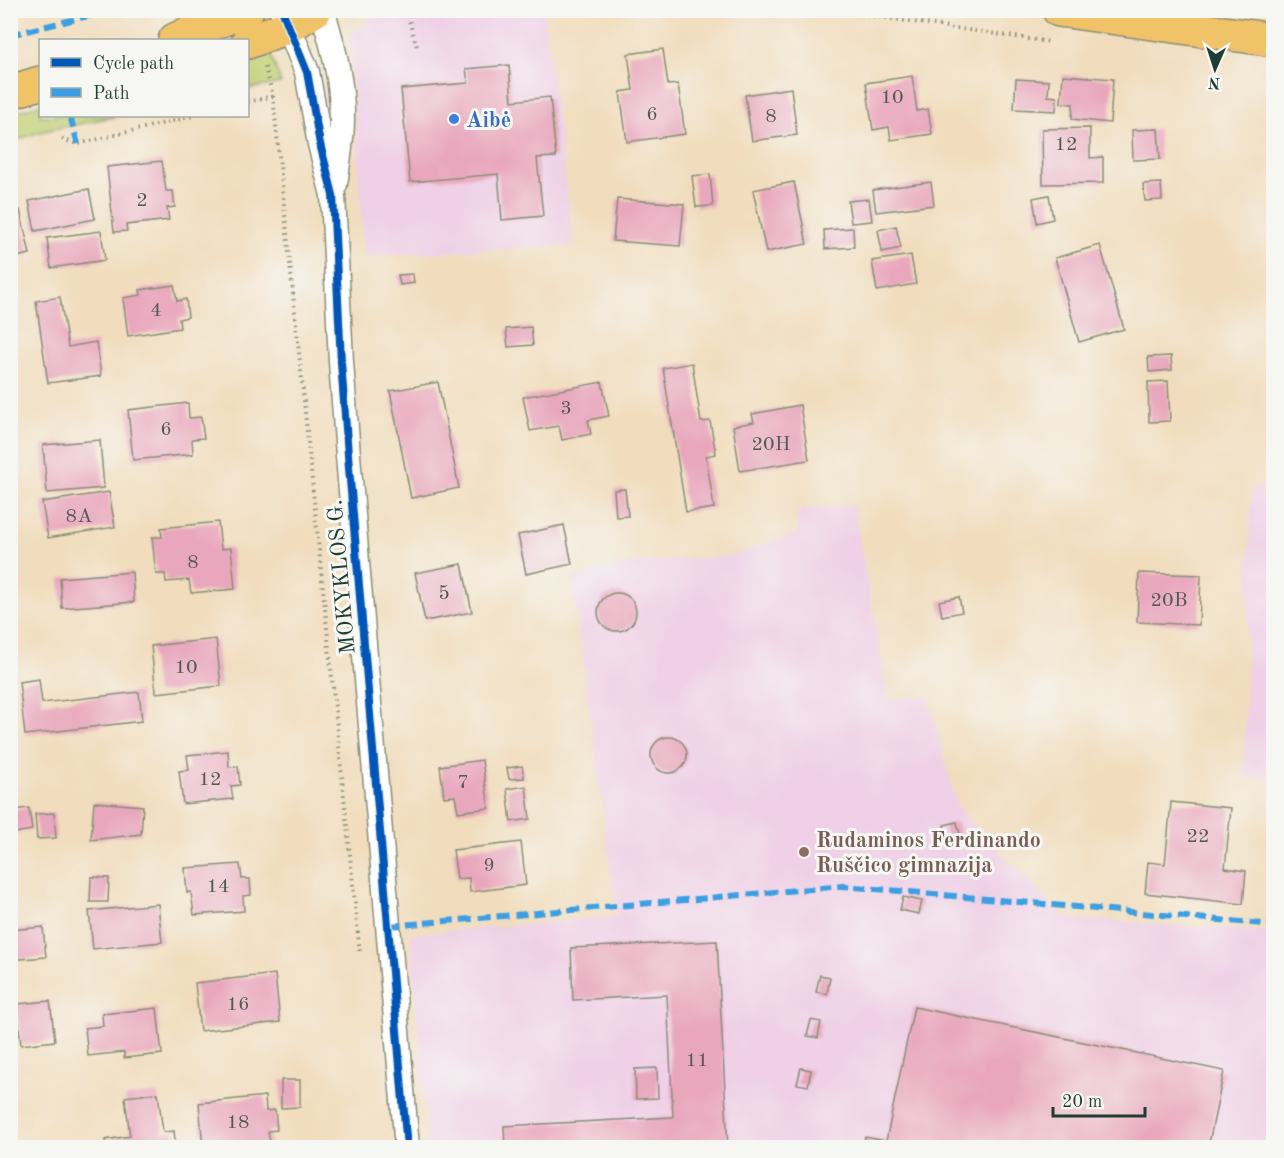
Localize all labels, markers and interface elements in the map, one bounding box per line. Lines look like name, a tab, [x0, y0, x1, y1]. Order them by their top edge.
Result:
legend	[39, 39, 249, 117]
north arrow	[1185, 39, 1245, 99]
text: Cycle path	[93, 55, 174, 73]
text: N	[1207, 74, 1221, 90]
text: Path	[93, 85, 130, 103]
house number: 10	[880, 88, 904, 108]
house number: 6	[646, 105, 658, 125]
house number: 8	[765, 107, 777, 127]
place label: Aibė	[466, 110, 511, 132]
marker: Aibė	[447, 112, 461, 126]
house number: 12	[1054, 135, 1078, 155]
house number: 2	[136, 191, 148, 211]
house number: 4	[150, 301, 162, 321]
house number: 3	[560, 399, 572, 419]
house number: 6	[160, 420, 172, 440]
house number: 20H	[752, 435, 790, 455]
street label: MOKYKLOS G.	[324, 499, 360, 655]
house number: 8A	[66, 507, 92, 527]
house number: 8	[187, 553, 199, 573]
house number: 5	[438, 584, 450, 604]
house number: 20B	[1151, 591, 1188, 611]
house number: 10	[174, 658, 198, 678]
house number: 12	[198, 770, 222, 790]
house number: 7	[457, 773, 469, 793]
house number: 22	[1186, 827, 1210, 847]
place label: Rudaminos Ferdinando Ruščico gimnazija	[816, 830, 1041, 877]
marker: Rudaminos Ferdinando Ruščico gimnazija	[797, 845, 811, 859]
house number: 9	[483, 856, 495, 876]
house number: 14	[206, 877, 230, 897]
house number: 16	[226, 995, 250, 1015]
house number: 11	[685, 1051, 709, 1071]
scale bar	[1053, 1080, 1144, 1118]
text: 20 m	[1062, 1093, 1102, 1111]
house number: 18	[226, 1113, 250, 1133]

